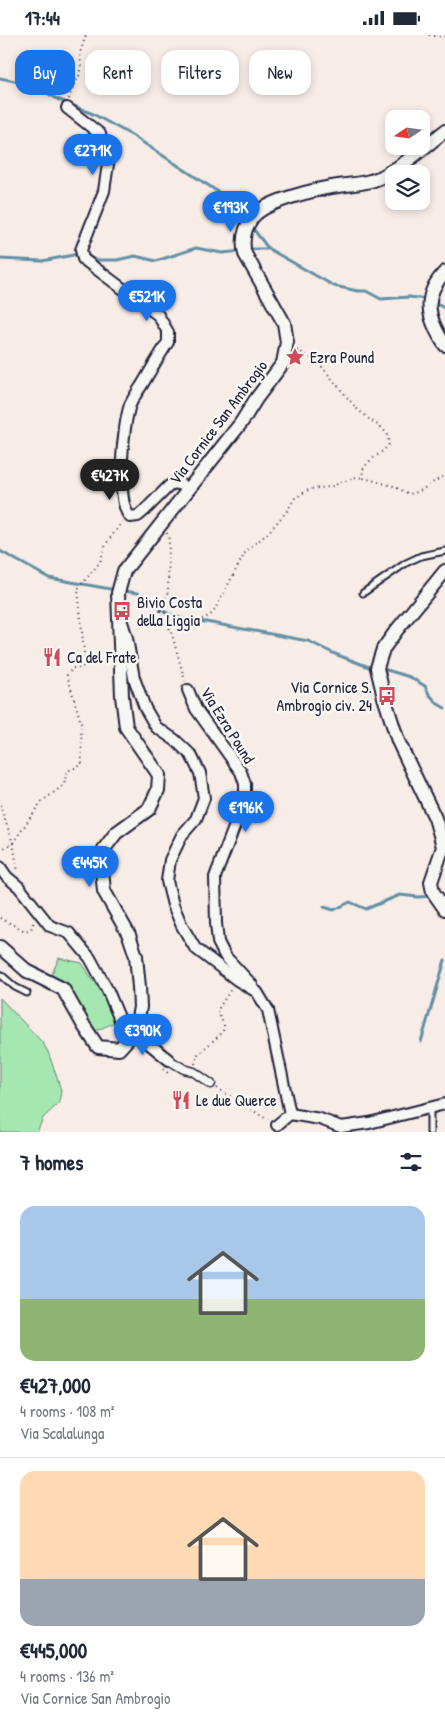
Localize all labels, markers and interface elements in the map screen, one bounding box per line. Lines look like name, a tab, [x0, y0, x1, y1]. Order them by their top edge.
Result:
text: 17:44	[25, 5, 60, 31]
chip: Buy	[15, 50, 75, 95]
chip: Rent	[85, 50, 151, 95]
chip: Filters	[161, 50, 239, 95]
chip: New	[249, 50, 311, 95]
north arrow	[385, 110, 430, 155]
map controls	[385, 110, 430, 210]
pin: €271K	[58, 133, 128, 176]
text: €271K	[74, 139, 112, 161]
button: layers	[385, 165, 430, 210]
pin: €193K	[196, 191, 266, 233]
text: €193K	[214, 196, 248, 218]
pin: €521K	[112, 279, 182, 322]
text: €521K	[129, 285, 165, 307]
place icon: Ezra Pound	[284, 346, 306, 368]
place label: Ezra Pound	[310, 346, 374, 368]
street label: Via Cornice San Ambrogio	[164, 355, 272, 489]
pin: €427K	[75, 459, 145, 501]
text: €427K	[91, 464, 129, 486]
place label: Bivio Costa della Liggia	[137, 591, 202, 631]
bus stop icon: Bivio Costa della Liggia	[111, 600, 133, 622]
restaurant icon: Ca del Frate	[41, 646, 63, 668]
place label: Ca del Frate	[67, 646, 137, 668]
place label: Via Cornice S. Ambrogio civ. 24	[276, 676, 372, 716]
street label: Via Ezra Pound	[196, 682, 260, 768]
bus stop icon: Via Cornice S. Ambrogio civ. 24	[376, 685, 398, 707]
pin: €196K	[211, 791, 281, 833]
text: €196K	[229, 796, 263, 818]
pin: €445K	[55, 845, 125, 888]
text: €445K	[73, 851, 107, 873]
pin: €390K	[108, 1013, 178, 1056]
text: €390K	[125, 1019, 161, 1041]
restaurant icon: Le due Querce	[170, 1089, 192, 1111]
place label: Le due Querce	[196, 1089, 277, 1111]
text: 7 homes	[20, 1148, 83, 1177]
icon: filters	[397, 1148, 425, 1176]
icon: home	[178, 1238, 268, 1328]
text: €427,000	[20, 1371, 91, 1400]
text: 4 rooms · 108 m²	[20, 1400, 114, 1422]
text: Via Scalalunga	[20, 1422, 104, 1444]
icon: home	[178, 1504, 268, 1594]
text: €445,000	[20, 1636, 87, 1665]
text: 4 rooms · 136 m²	[20, 1665, 114, 1687]
text: Via Cornice San Ambrogio	[20, 1687, 171, 1709]

